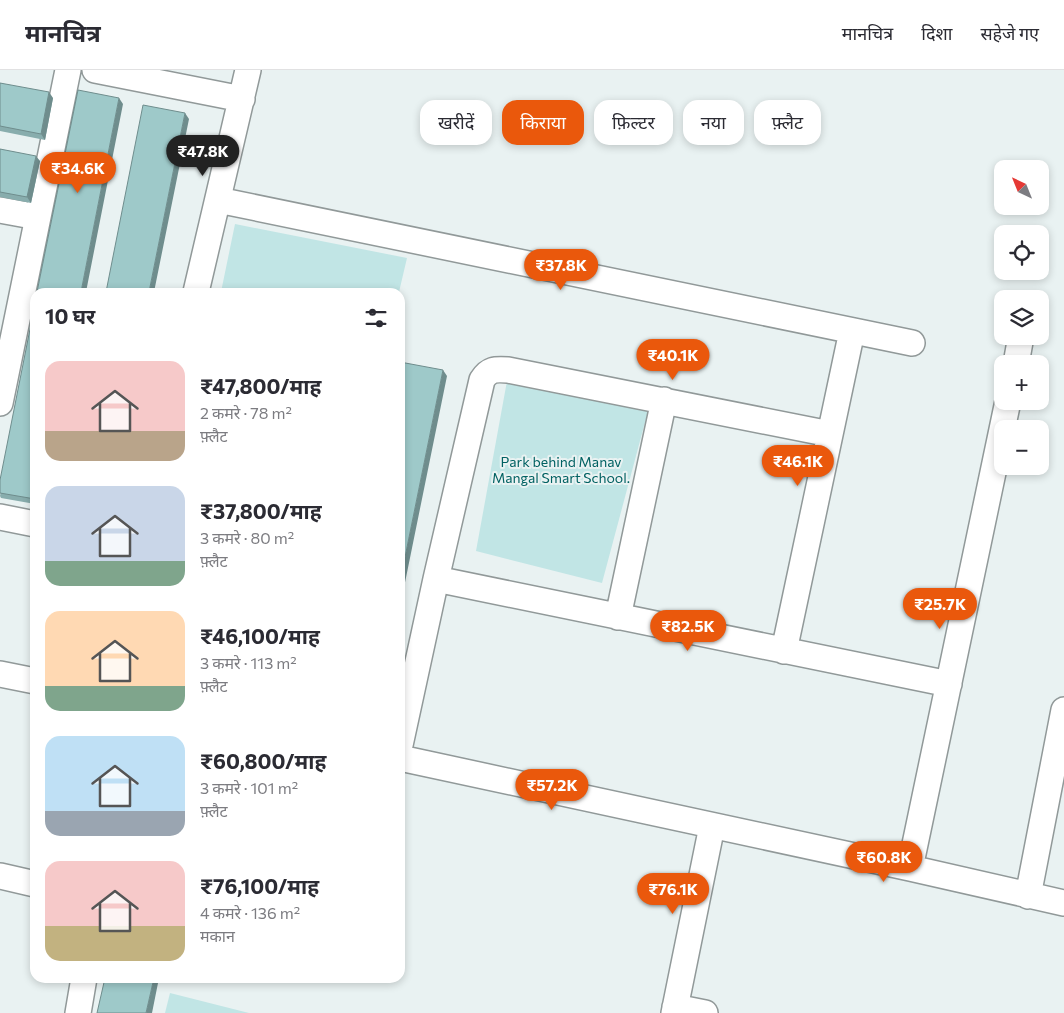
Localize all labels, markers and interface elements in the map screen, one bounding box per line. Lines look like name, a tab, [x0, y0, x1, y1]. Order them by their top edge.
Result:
text: मानचित्र	[25, 18, 101, 47]
text: मानचित्र	[842, 22, 893, 44]
text: दिशा	[921, 22, 952, 44]
text: सहेजे गए	[980, 22, 1039, 44]
chip: खरीदें	[420, 100, 492, 145]
chip: किराया	[502, 100, 584, 145]
chip: फ़िल्टर	[594, 100, 673, 145]
chip: नया	[683, 100, 744, 145]
chip: फ़्लैट	[754, 100, 821, 145]
pin: ₹47.8K	[162, 134, 244, 177]
text: ₹47.8K	[177, 141, 229, 160]
pin: ₹34.6K	[37, 152, 119, 194]
text: ₹34.6K	[51, 158, 105, 177]
north arrow	[994, 160, 1049, 215]
map controls	[994, 160, 1049, 475]
button: locate	[994, 225, 1049, 280]
pin: ₹37.8K	[520, 248, 602, 291]
text: ₹37.8K	[535, 255, 587, 274]
button: layers	[994, 290, 1049, 345]
text: 10 घर	[45, 303, 95, 328]
icon: filters	[362, 304, 390, 332]
pin: ₹40.1K	[632, 338, 714, 381]
text: ₹40.1K	[647, 345, 699, 364]
button: +	[994, 355, 1049, 410]
text: ₹47,800/माह	[200, 373, 321, 398]
icon: home	[85, 381, 145, 441]
text: 2 कमरे · 78 m²	[200, 403, 292, 422]
button: −	[994, 420, 1049, 475]
text: फ़्लैट	[200, 426, 228, 445]
pin: ₹46.1K	[757, 444, 839, 487]
text: ₹46.1K	[773, 451, 823, 470]
park label: Park behind Manav Mangal Smart School.	[492, 453, 630, 486]
text: ₹37,800/माह	[200, 498, 322, 523]
icon: home	[85, 506, 145, 566]
text: 3 कमरे · 80 m²	[200, 528, 294, 547]
text: फ़्लैट	[200, 551, 228, 570]
pin: ₹25.7K	[899, 588, 981, 630]
text: ₹25.7K	[914, 594, 966, 613]
pin: ₹82.5K	[647, 610, 729, 652]
text: ₹82.5K	[661, 616, 715, 635]
text: ₹46,100/माह	[200, 623, 320, 648]
icon: home	[85, 631, 145, 691]
text: 3 कमरे · 113 m²	[200, 653, 297, 672]
text: फ़्लैट	[200, 676, 228, 695]
text: ₹60,800/माह	[200, 748, 326, 773]
icon: home	[85, 756, 145, 816]
pin: ₹57.2K	[511, 768, 593, 811]
text: ₹57.2K	[526, 775, 578, 794]
text: 3 कमरे · 101 m²	[200, 778, 298, 797]
text: फ़्लैट	[200, 801, 228, 820]
pin: ₹60.8K	[843, 840, 925, 883]
text: ₹60.8K	[856, 847, 912, 866]
pin: ₹76.1K	[632, 872, 714, 915]
text: ₹76,100/माह	[200, 873, 319, 898]
text: ₹76.1K	[648, 879, 698, 898]
icon: home	[85, 881, 145, 941]
text: 4 कमरे · 136 m²	[200, 903, 300, 922]
text: मकान	[200, 926, 235, 945]

